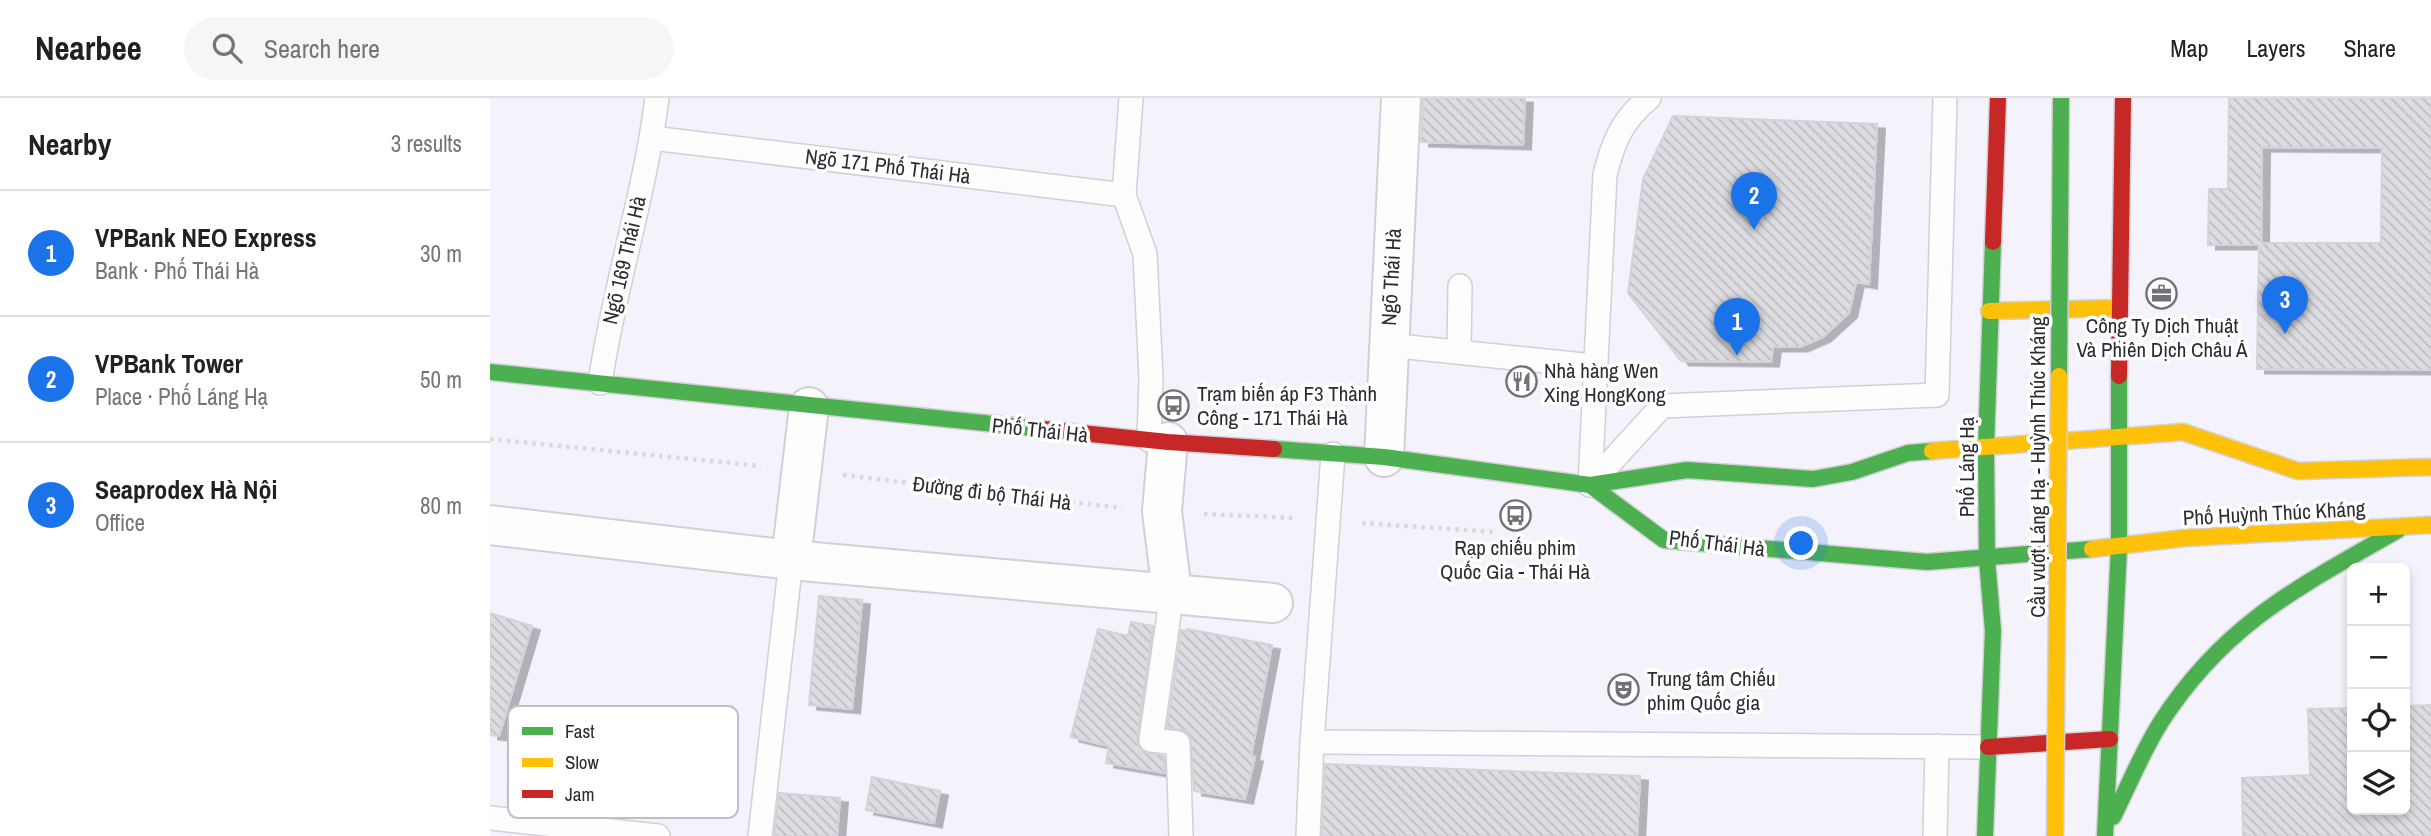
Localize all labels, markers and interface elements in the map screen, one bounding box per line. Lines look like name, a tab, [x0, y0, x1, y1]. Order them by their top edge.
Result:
search box	[184, 17, 674, 80]
text: Nearbee	[35, 26, 142, 70]
icon: search	[208, 29, 246, 67]
text: Search here	[264, 31, 380, 66]
text: Map	[2170, 32, 2208, 64]
text: Layers	[2246, 32, 2305, 64]
text: Share	[2343, 32, 2396, 64]
text: Nearby	[28, 124, 111, 164]
text: 3 results	[391, 128, 462, 159]
street label: Ngõ 171 Phố Thái Hà	[804, 141, 973, 191]
pin: 2	[1731, 172, 1777, 230]
street label: Ngõ 169 Thái Hà	[595, 193, 653, 327]
text: VPBank NEO Express	[95, 220, 317, 255]
street label: Ngõ Thái Hà	[1374, 227, 1408, 326]
text: 1	[46, 238, 56, 269]
text: 30 m	[420, 238, 462, 269]
text: Bank · Phố Thái Hà	[95, 255, 259, 286]
office icon: Công Ty Dịch Thuật Và Phiên Dịch Châu Á	[2145, 276, 2179, 310]
pin: 3	[2262, 276, 2308, 334]
pin: 1	[1714, 298, 1760, 356]
place label: Công Ty Dịch Thuật Và Phiên Dịch Châu Á	[2076, 311, 2248, 364]
street label: Cầu vượt Láng Hạ - Huỳnh Thúc Kháng	[2023, 316, 2052, 618]
text: VPBank Tower	[95, 346, 243, 381]
place label: Nhà hàng Wen Xing HongKong	[1544, 356, 1666, 409]
text: 2	[46, 364, 56, 395]
text: 50 m	[420, 364, 462, 395]
restaurant icon: Nhà hàng Wen Xing HongKong	[1504, 365, 1538, 399]
place label: Trạm biến áp F3 Thành Công - 171 Thái Hà	[1197, 379, 1377, 432]
text: Place · Phố Láng Hạ	[95, 381, 268, 412]
bus stop icon: Trạm biến áp F3 Thành Công - 171 Thái Hà	[1157, 388, 1191, 422]
street label: Phố Thái Hà	[991, 411, 1090, 450]
street label: Phố Láng Hạ	[1952, 416, 1981, 517]
street label: Đường đi bộ Thái Hà	[911, 469, 1073, 517]
text: Seaprodex Hà Nội	[95, 472, 277, 507]
text: 3	[46, 490, 56, 521]
text: 80 m	[420, 490, 462, 521]
street label: Phố Huỳnh Thúc Kháng	[2182, 494, 2366, 532]
bus stop icon: Rạp chiếu phim Quốc Gia - Thái Hà	[1498, 498, 1532, 532]
text: Office	[95, 507, 145, 538]
street label: Phố Thái Hà	[1667, 523, 1767, 563]
your location	[1784, 526, 1818, 560]
place label: Rạp chiếu phim Quốc Gia - Thái Hà	[1440, 533, 1590, 586]
map controls	[2347, 563, 2410, 815]
button: +	[2347, 563, 2410, 626]
button: −	[2347, 626, 2410, 689]
place label: Trung tâm Chiếu phim Quốc gia	[1647, 664, 1776, 717]
theatre icon: Trung tâm Chiếu phim Quốc gia	[1607, 673, 1641, 707]
button: locate	[2347, 689, 2410, 752]
legend	[508, 706, 738, 818]
text: Fast	[565, 718, 595, 744]
text: Slow	[565, 749, 600, 775]
button: layers	[2347, 752, 2410, 815]
text: Jam	[565, 781, 594, 807]

